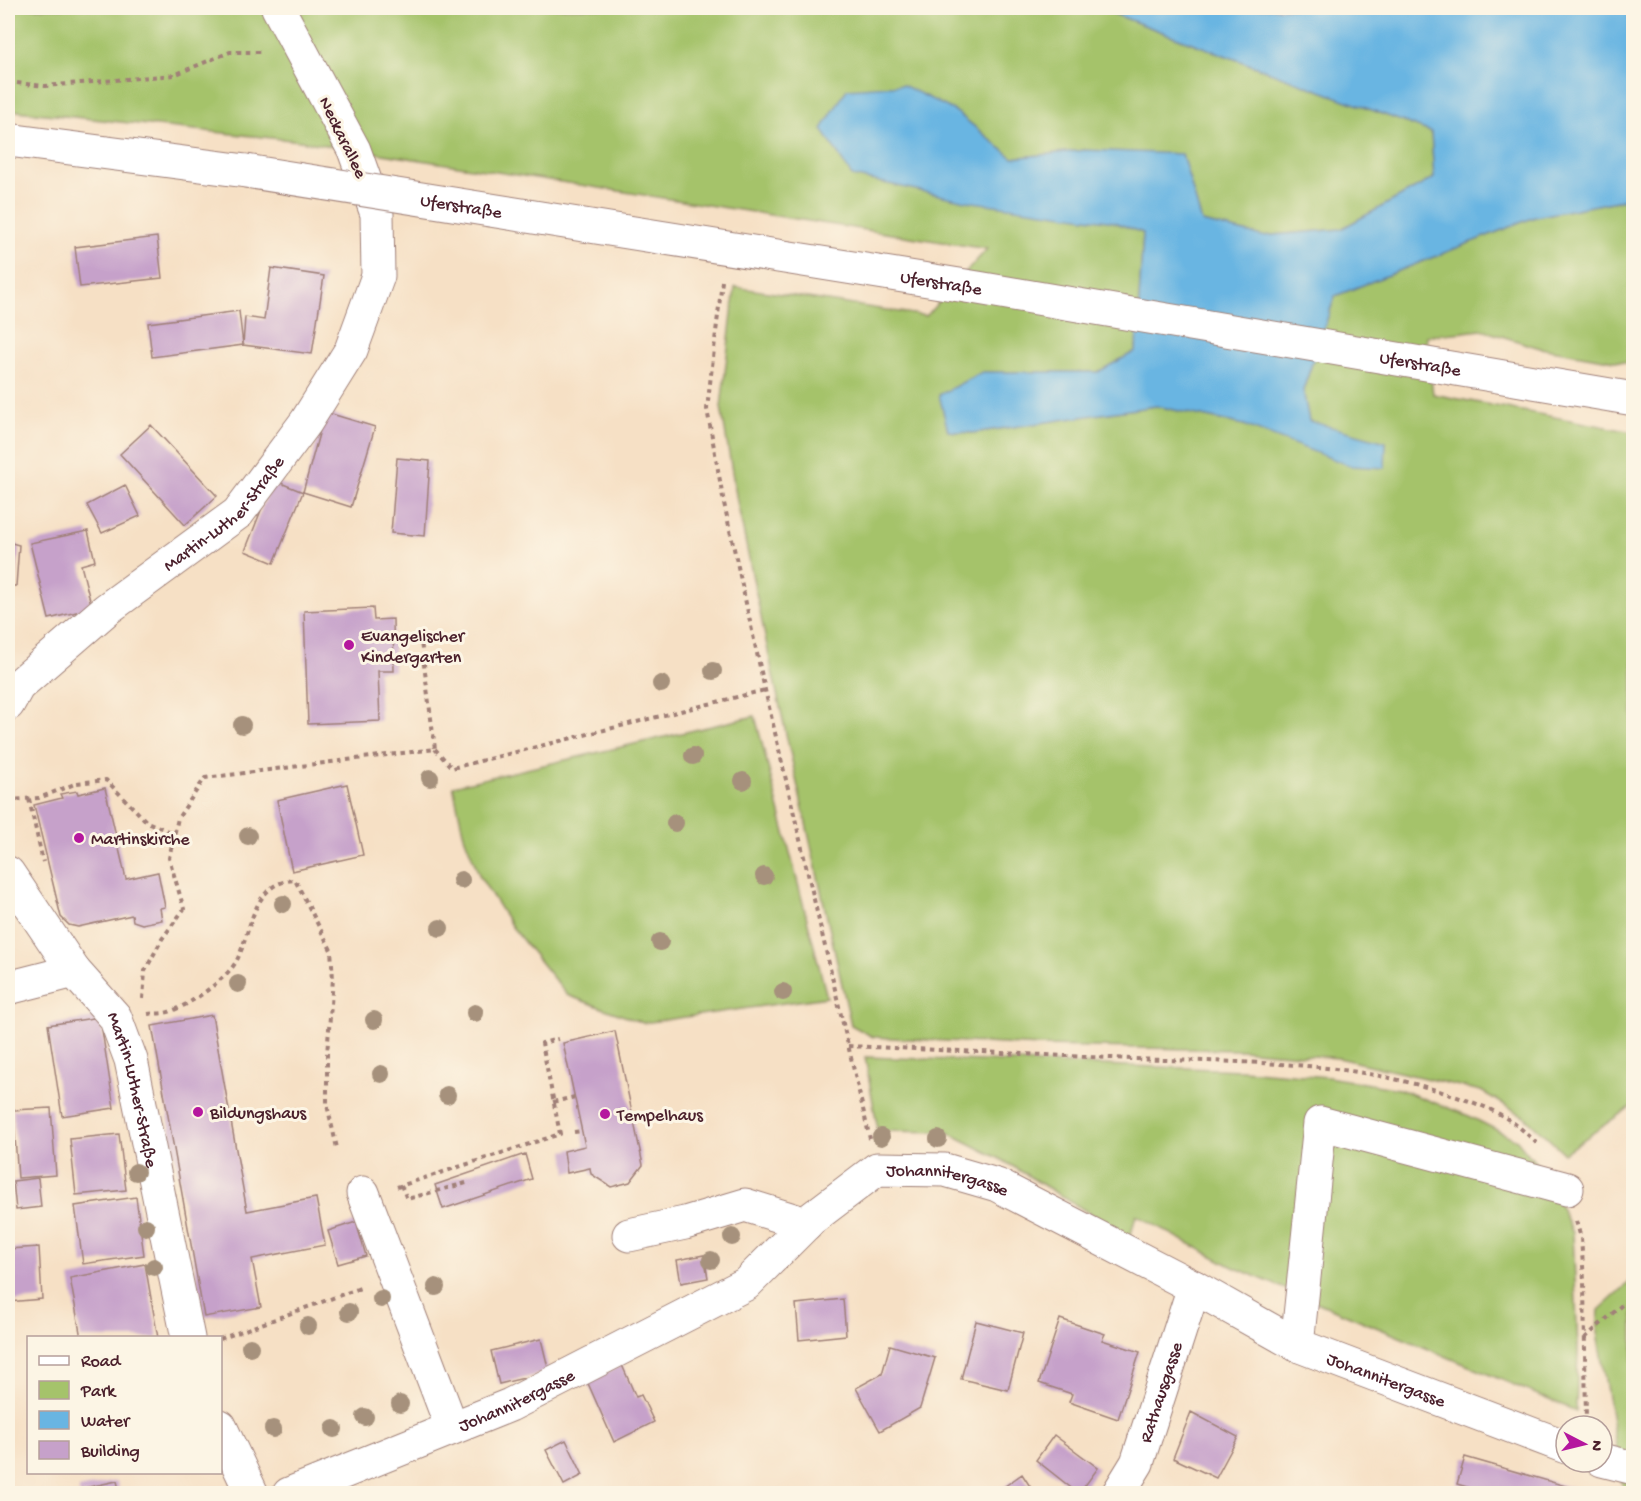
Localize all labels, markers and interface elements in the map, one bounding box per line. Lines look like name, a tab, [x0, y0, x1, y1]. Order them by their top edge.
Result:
street label: Neckarallee	[313, 94, 371, 183]
street label: Uferstraße	[419, 191, 504, 225]
street label: Uferstraße	[899, 268, 984, 302]
street label: Uferstraße	[1378, 348, 1463, 383]
street label: Martin-Luther-Straße	[160, 452, 290, 577]
place label: Evangelischer Kindergarten	[361, 627, 466, 669]
marker: Evangelischer Kindergarten	[342, 638, 356, 652]
place label: Martinskirche	[91, 830, 190, 851]
marker: Martinskirche	[72, 831, 86, 845]
street label: Martin-Luther-Straße	[101, 1010, 161, 1170]
place label: Bildungshaus	[209, 1104, 308, 1125]
marker: Bildungshaus	[191, 1105, 205, 1119]
place label: Tempelhaus	[616, 1106, 704, 1127]
marker: Tempelhaus	[598, 1107, 612, 1121]
street label: Johannitergasse	[886, 1161, 1012, 1203]
legend	[27, 1336, 222, 1474]
street label: Rathausgasse	[1136, 1339, 1189, 1446]
street label: Johannitergasse	[1323, 1349, 1449, 1414]
text: Road	[81, 1352, 122, 1373]
street label: Johannitergasse	[456, 1365, 579, 1438]
text: Park	[80, 1382, 117, 1403]
text: Water	[81, 1412, 131, 1433]
north arrow	[1554, 1414, 1614, 1474]
text: N	[1585, 1439, 1605, 1452]
text: Building	[80, 1442, 140, 1463]

